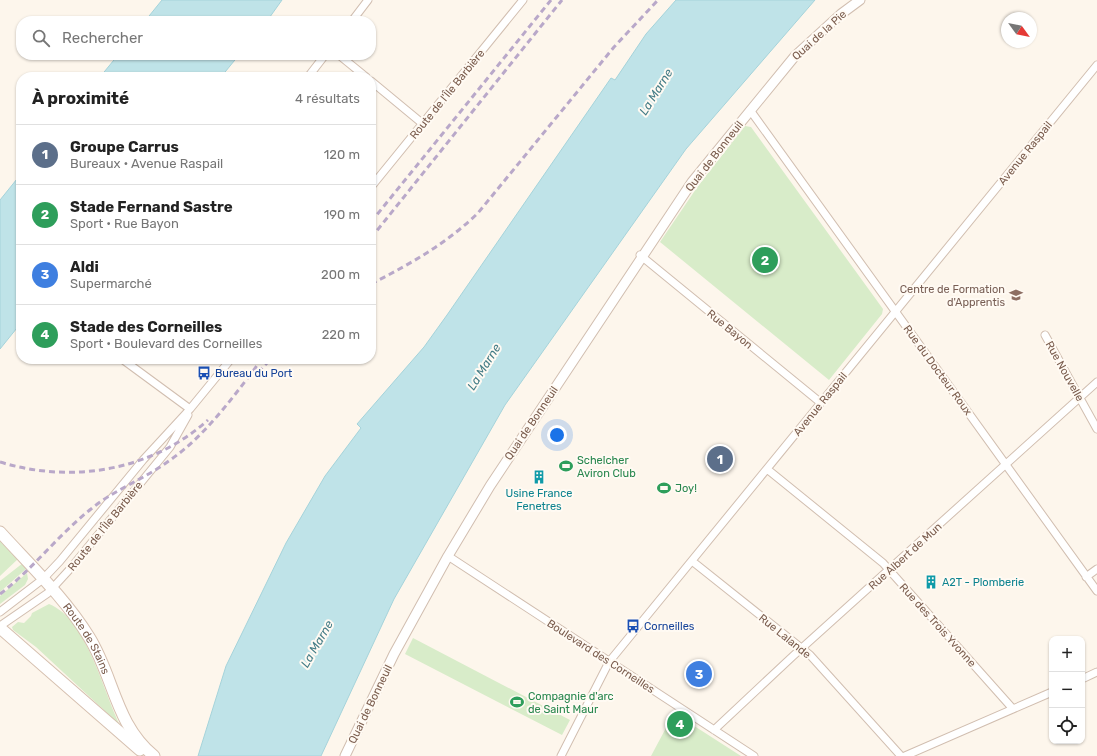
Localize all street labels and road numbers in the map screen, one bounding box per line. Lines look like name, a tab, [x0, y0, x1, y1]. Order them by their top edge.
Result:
street label: Quai de la Pie	[790, 8, 849, 63]
street label: Route de l'Île Barbière	[407, 47, 488, 142]
street label: Quai de Bonneuil	[683, 118, 746, 194]
street label: Avenue Raspail	[996, 119, 1055, 188]
street label: Rue Bayon	[704, 307, 755, 352]
street label: Rue du Docteur Roux	[901, 323, 975, 418]
street label: Rue Nouvelle	[1043, 339, 1086, 404]
street label: Avenue Raspail	[791, 370, 850, 439]
street label: Quai de Bonneuil	[502, 384, 561, 463]
street label: Route de l'Île Barbière	[65, 479, 146, 574]
street label: Rue Albert de Mun	[866, 520, 945, 593]
street label: Rue des Trois Yvonne	[897, 581, 979, 670]
street label: Route de Stains	[60, 600, 112, 677]
street label: Rue Lalande	[756, 611, 813, 661]
street label: Boulevard des Corneilles	[545, 617, 657, 696]
street label: Quai de Bonneuil	[346, 663, 395, 746]

